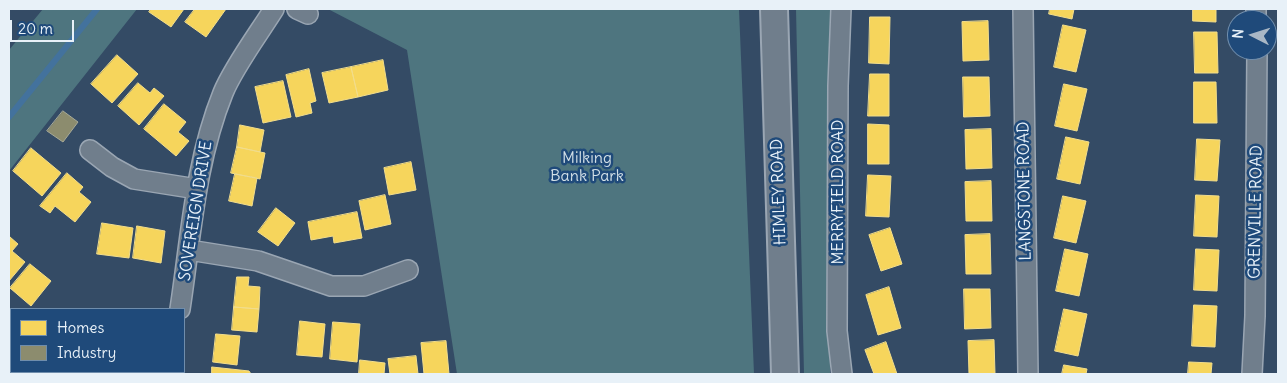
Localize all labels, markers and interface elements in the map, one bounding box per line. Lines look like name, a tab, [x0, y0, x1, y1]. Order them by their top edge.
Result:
scale bar	[12, 10, 76, 42]
north arrow	[1227, 10, 1277, 60]
text: 20 m	[18, 19, 53, 38]
text: N	[1229, 28, 1247, 39]
street label: MERRYFIELD ROAD	[828, 120, 848, 264]
street label: LANGSTONE ROAD	[1014, 121, 1036, 261]
street label: HIMLEY ROAD	[768, 139, 790, 245]
street label: SOVEREIGN DRIVE	[175, 140, 217, 282]
street label: GRENVILLE ROAD	[1245, 145, 1267, 279]
park label: Milking Bank Park	[550, 148, 624, 186]
legend	[10, 308, 185, 373]
text: Homes	[57, 318, 104, 337]
text: Industry	[57, 343, 116, 362]

